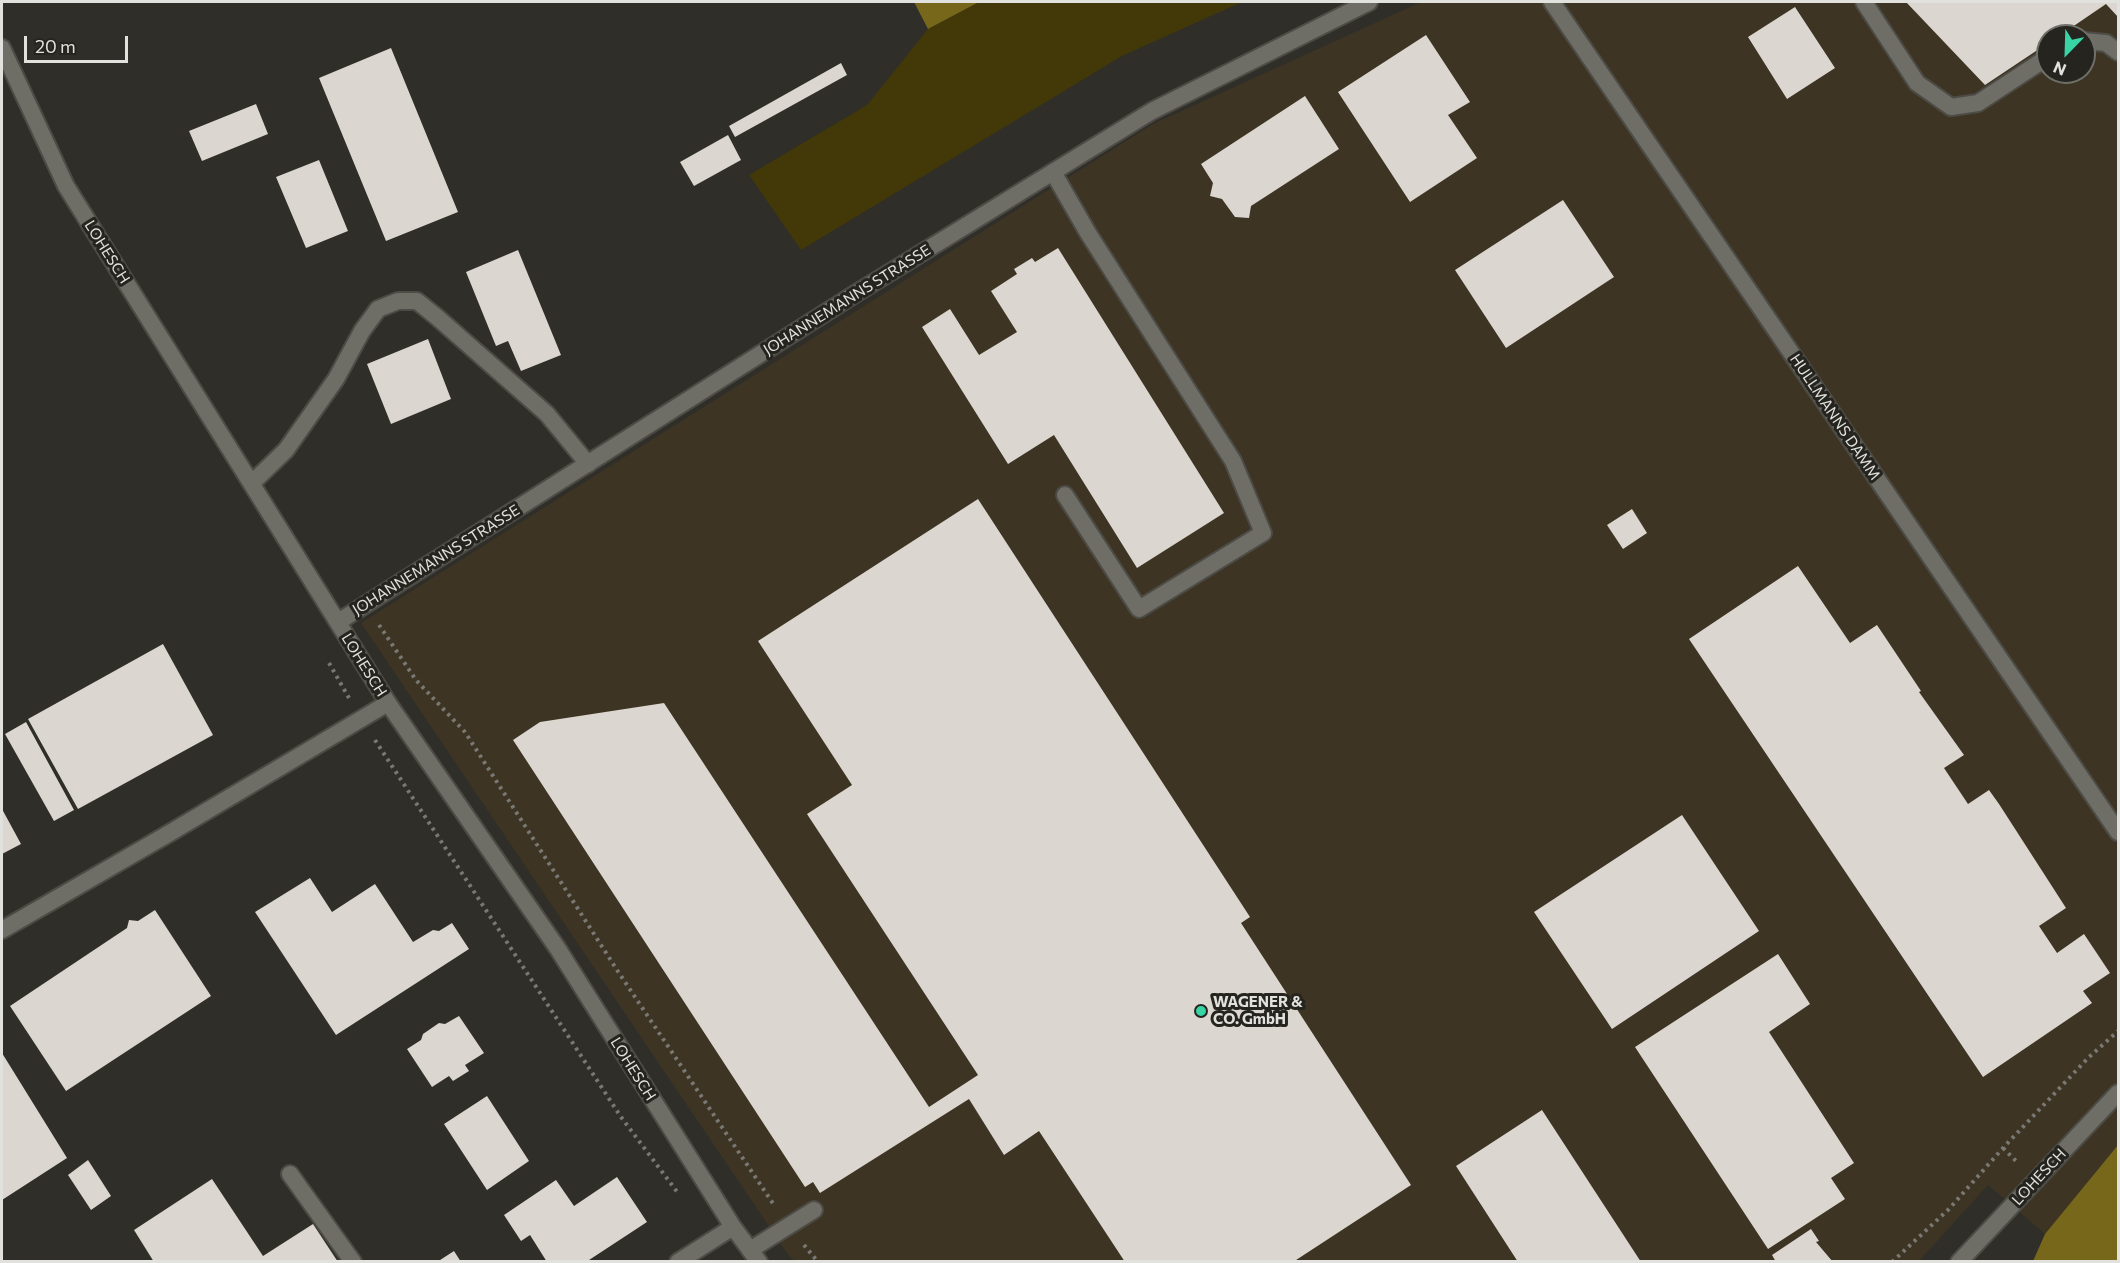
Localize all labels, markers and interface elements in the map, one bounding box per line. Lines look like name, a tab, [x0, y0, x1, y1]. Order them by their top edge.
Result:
scale bar	[27, 24, 130, 62]
north arrow	[2036, 24, 2096, 84]
text: 20 m	[35, 35, 76, 57]
text: N	[2050, 58, 2069, 80]
street label: LOHESCH	[81, 217, 133, 287]
street label: JOHANNEMANNS STRASSE	[760, 241, 934, 359]
street label: HULLMANNS DAMM	[1786, 351, 1884, 483]
street label: JOHANNEMANNS STRASSE	[349, 501, 523, 619]
street label: LOHESCH	[338, 630, 390, 700]
place label: WAGENER & CO. GmbH	[1213, 993, 1303, 1028]
marker: WAGENER & CO. GmbH	[1194, 1004, 1208, 1018]
street label: LOHESCH	[607, 1034, 659, 1104]
street label: LOHESCH	[2008, 1145, 2070, 1209]

